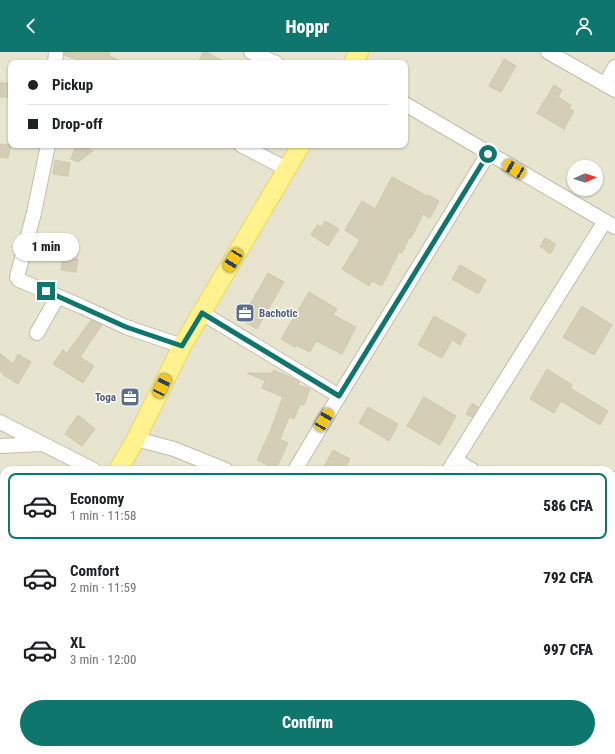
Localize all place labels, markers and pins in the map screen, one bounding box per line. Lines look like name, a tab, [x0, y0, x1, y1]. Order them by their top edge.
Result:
office icon: Bachotic	[234, 302, 256, 324]
place label: Bachotic	[259, 307, 298, 320]
office icon: Toga	[119, 386, 141, 408]
place label: Toga	[95, 391, 116, 404]

